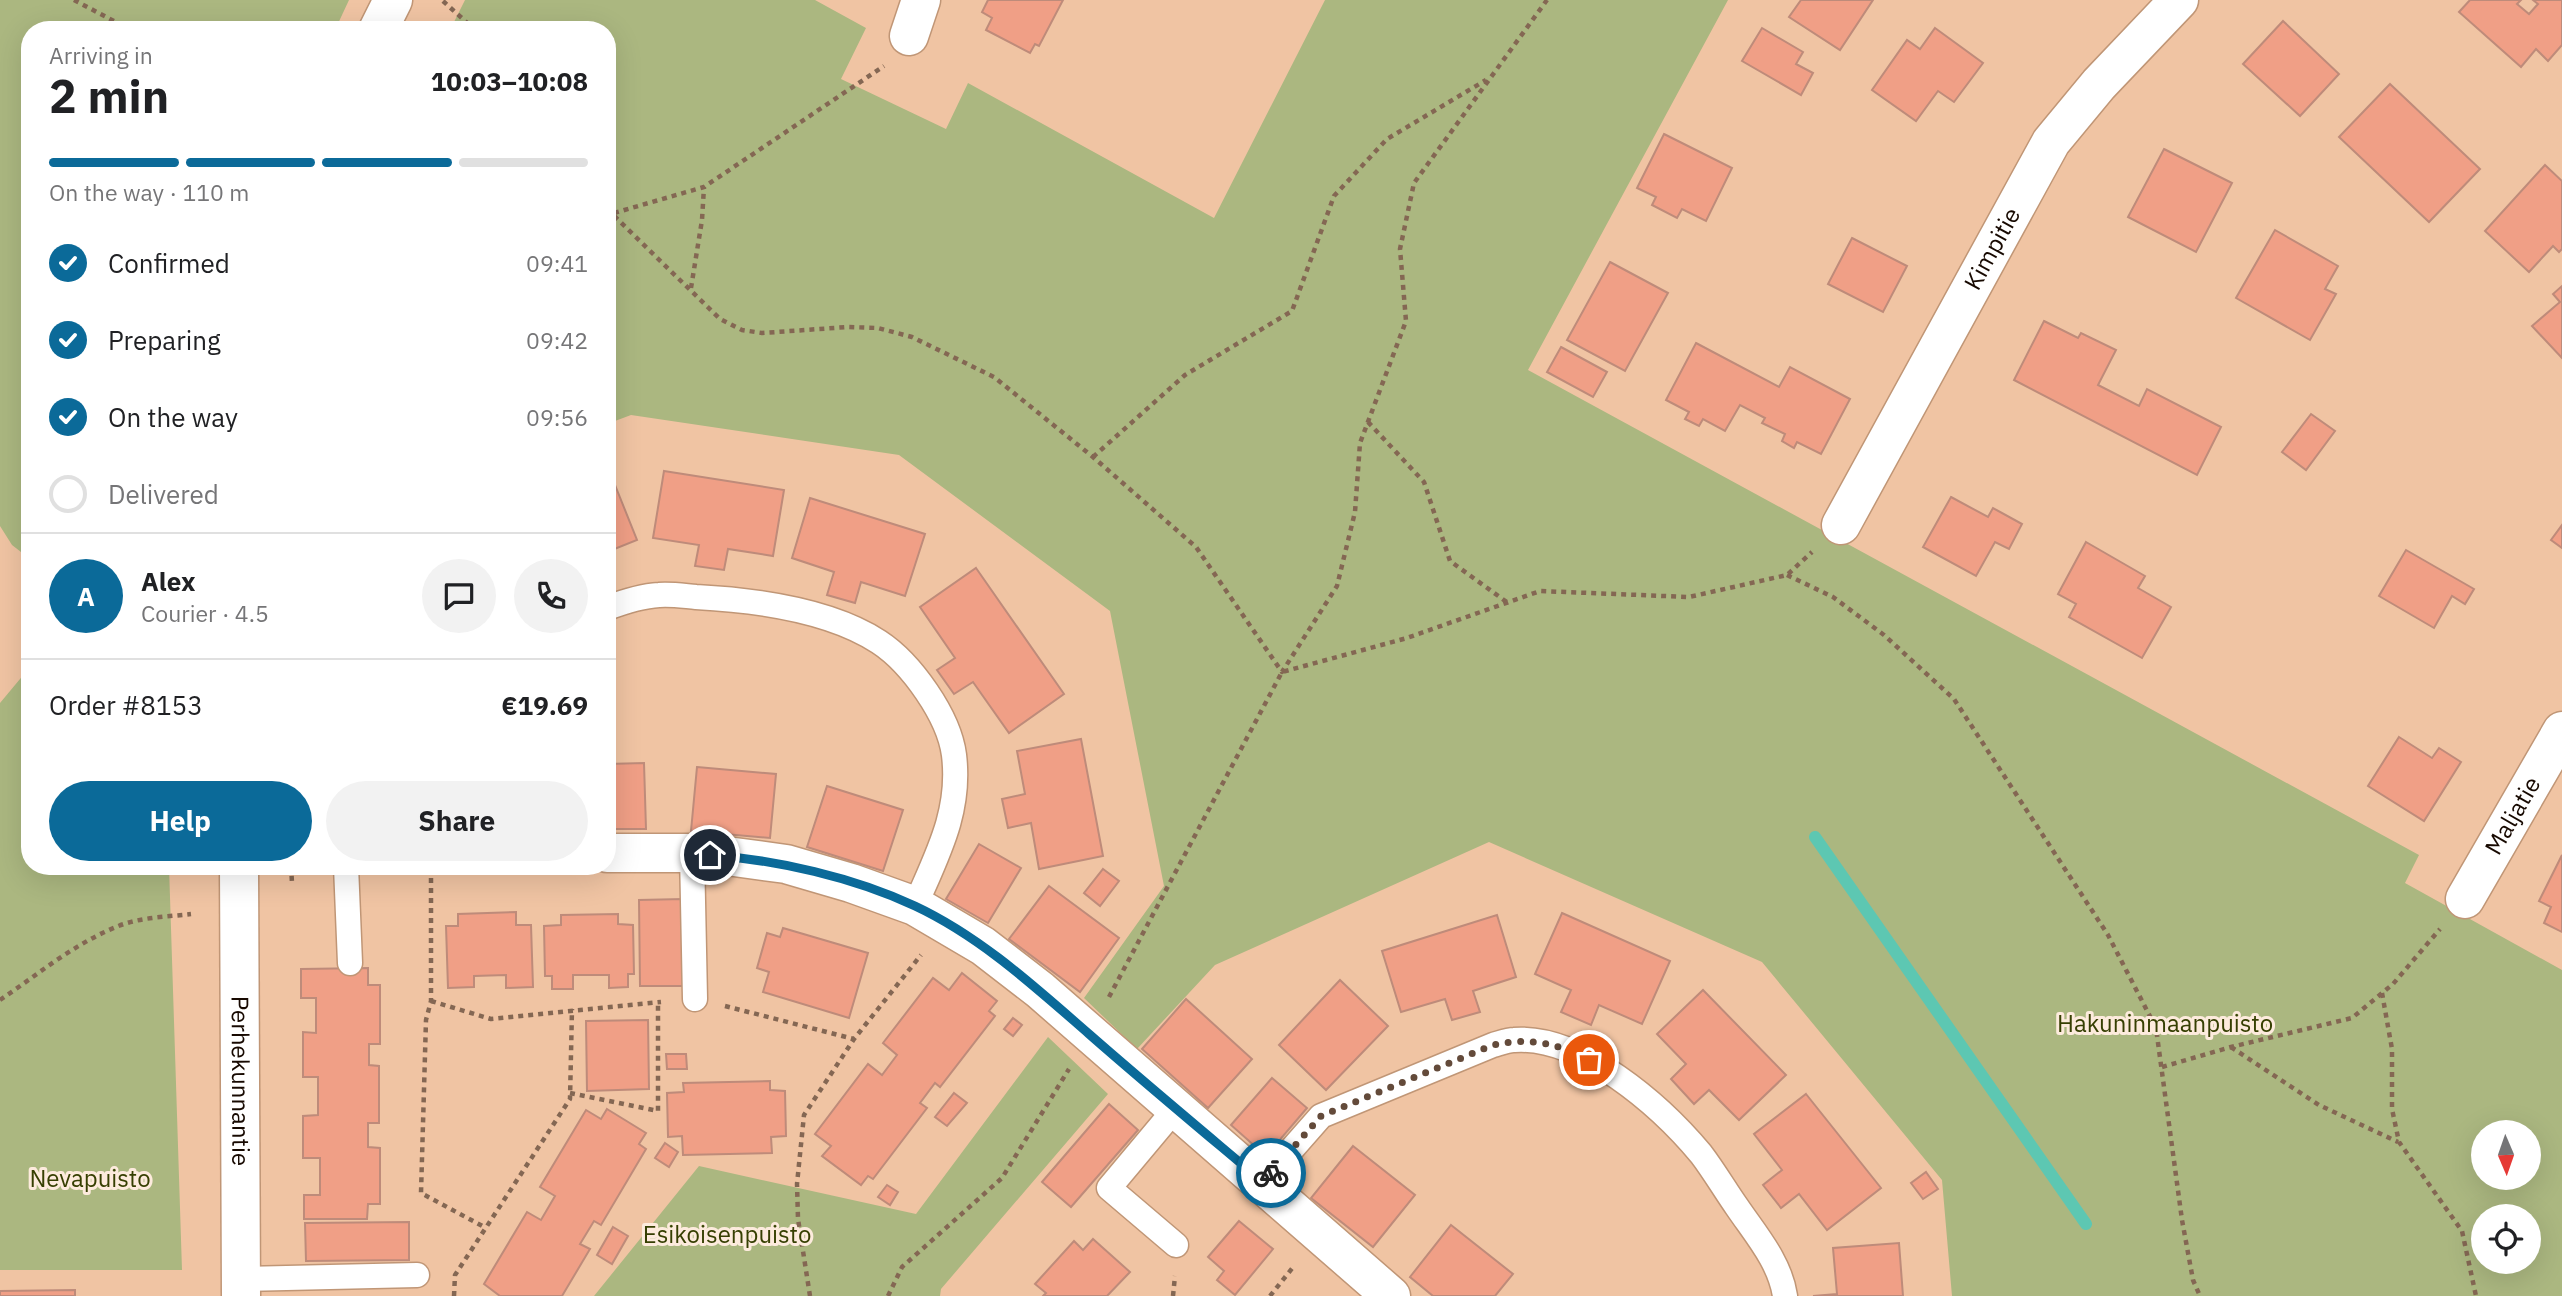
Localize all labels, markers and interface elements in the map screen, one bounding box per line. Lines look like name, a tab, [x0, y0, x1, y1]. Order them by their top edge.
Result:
text: Arriving in	[49, 40, 153, 70]
text: 10:03–10:08	[431, 64, 588, 98]
text: 2 min	[49, 66, 169, 126]
text: On the way · 110 m	[49, 177, 249, 207]
street label: Kimpitie	[1956, 201, 2027, 295]
icon: check	[49, 244, 87, 282]
text: Confirmed	[108, 246, 230, 280]
text: 09:41	[526, 248, 588, 278]
icon: check	[49, 321, 87, 359]
text: Preparing	[108, 323, 221, 357]
text: 09:42	[526, 325, 588, 355]
icon: check	[49, 398, 87, 436]
text: On the way	[108, 400, 238, 434]
text: 09:56	[526, 402, 588, 432]
text: Delivered	[108, 477, 219, 511]
button: chat	[422, 559, 496, 633]
button: phone	[514, 559, 588, 633]
text: Alex	[141, 564, 195, 598]
text: A	[77, 579, 95, 613]
text: Courier · 4.5	[141, 598, 269, 628]
text: Order #8153	[49, 688, 203, 722]
text: €19.69	[501, 688, 588, 722]
street label: Maljatie	[2477, 770, 2547, 860]
button: Help	[49, 781, 312, 861]
button: Share	[326, 781, 588, 861]
pin	[680, 825, 740, 885]
icon: home	[691, 836, 729, 874]
street label: Perhekunnantie	[225, 996, 257, 1166]
park label: Hakuninmaanpuisto	[2057, 1007, 2273, 1039]
pin	[1559, 1030, 1619, 1090]
icon: bag	[1570, 1041, 1608, 1079]
north arrow	[2471, 1120, 2541, 1190]
map controls	[2471, 1120, 2541, 1274]
courier	[1236, 1138, 1306, 1208]
icon: bike	[1252, 1154, 1290, 1192]
park label: Nevapuisto	[29, 1162, 151, 1194]
button: locate	[2471, 1204, 2541, 1274]
park label: Esikoisenpuisto	[643, 1218, 811, 1250]

